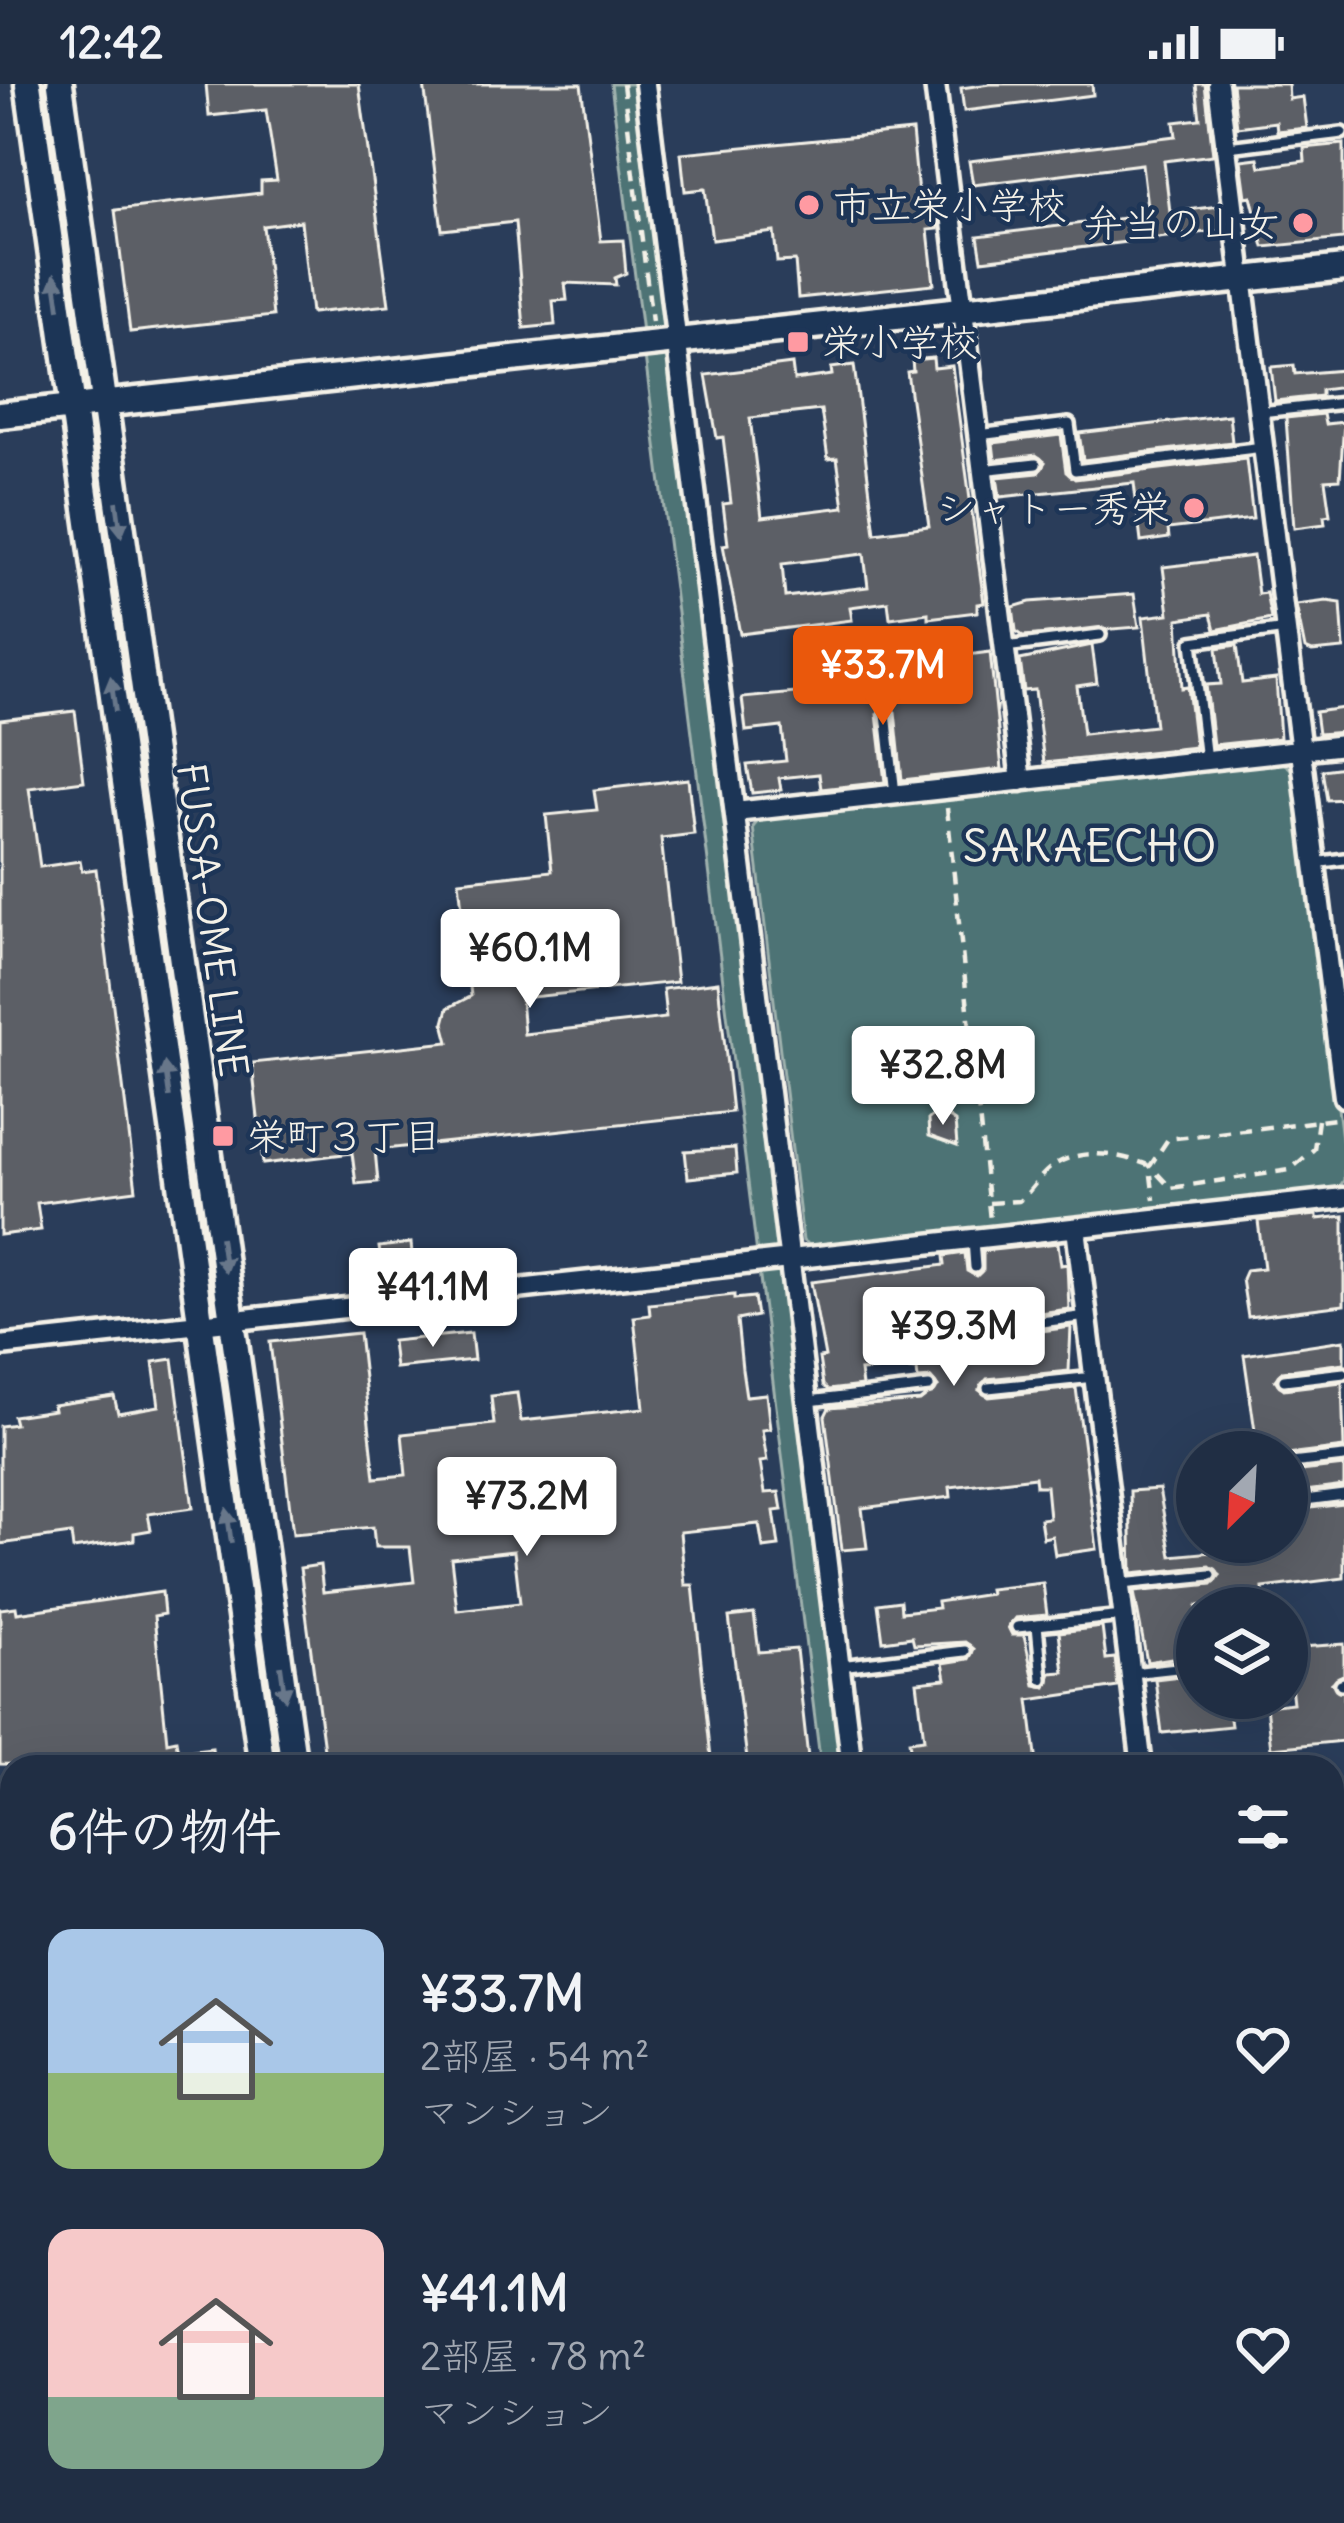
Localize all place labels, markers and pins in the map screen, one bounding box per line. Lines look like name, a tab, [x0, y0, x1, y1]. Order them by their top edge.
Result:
place label: 市立栄小学校	[833, 181, 1067, 230]
marker: 市立栄小学校	[796, 192, 822, 218]
place label: 弁当の山女	[1084, 199, 1279, 248]
marker: 弁当の山女	[1290, 210, 1316, 236]
place label: 栄小学校	[822, 318, 978, 367]
marker: 栄小学校	[785, 329, 811, 355]
place label: シャトー秀栄	[936, 484, 1170, 533]
marker: シャトー秀栄	[1181, 495, 1207, 521]
pin: ¥33.7M	[785, 626, 981, 728]
pin: ¥60.1M	[432, 909, 628, 1011]
pin: ¥32.8M	[845, 1026, 1041, 1128]
place label: 栄町３丁目	[247, 1112, 442, 1161]
marker: 栄町３丁目	[210, 1123, 236, 1149]
pin: ¥41.1M	[335, 1248, 531, 1350]
pin: ¥39.3M	[856, 1287, 1052, 1389]
pin: ¥73.2M	[429, 1457, 625, 1559]

